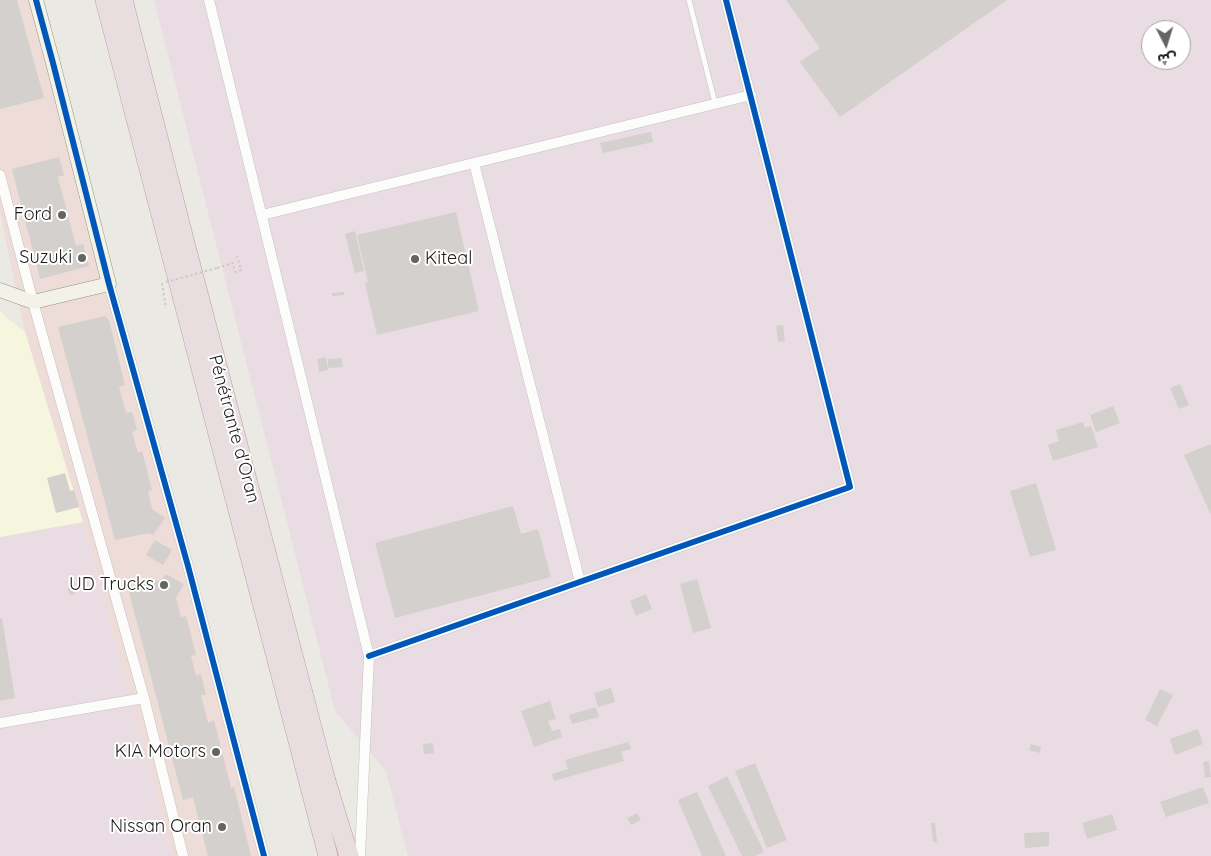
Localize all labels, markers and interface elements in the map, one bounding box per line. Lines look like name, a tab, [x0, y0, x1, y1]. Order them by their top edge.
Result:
north arrow	[1141, 20, 1191, 70]
text: ش	[1157, 49, 1178, 69]
place label: Ford	[14, 204, 52, 226]
marker: Ford	[56, 209, 68, 221]
place label: Suzuki	[19, 247, 72, 269]
place label: Kiteal	[425, 248, 472, 270]
marker: Suzuki	[76, 252, 88, 264]
marker: Kiteal	[409, 253, 421, 265]
street label: Pénétrante d'Oran	[204, 352, 264, 506]
place label: UD Trucks	[69, 574, 154, 596]
marker: UD Trucks	[158, 579, 170, 591]
place label: KIA Motors	[115, 741, 206, 763]
marker: KIA Motors	[210, 746, 222, 758]
place label: Nissan Oran	[110, 816, 212, 838]
marker: Nissan Oran	[216, 821, 228, 833]

